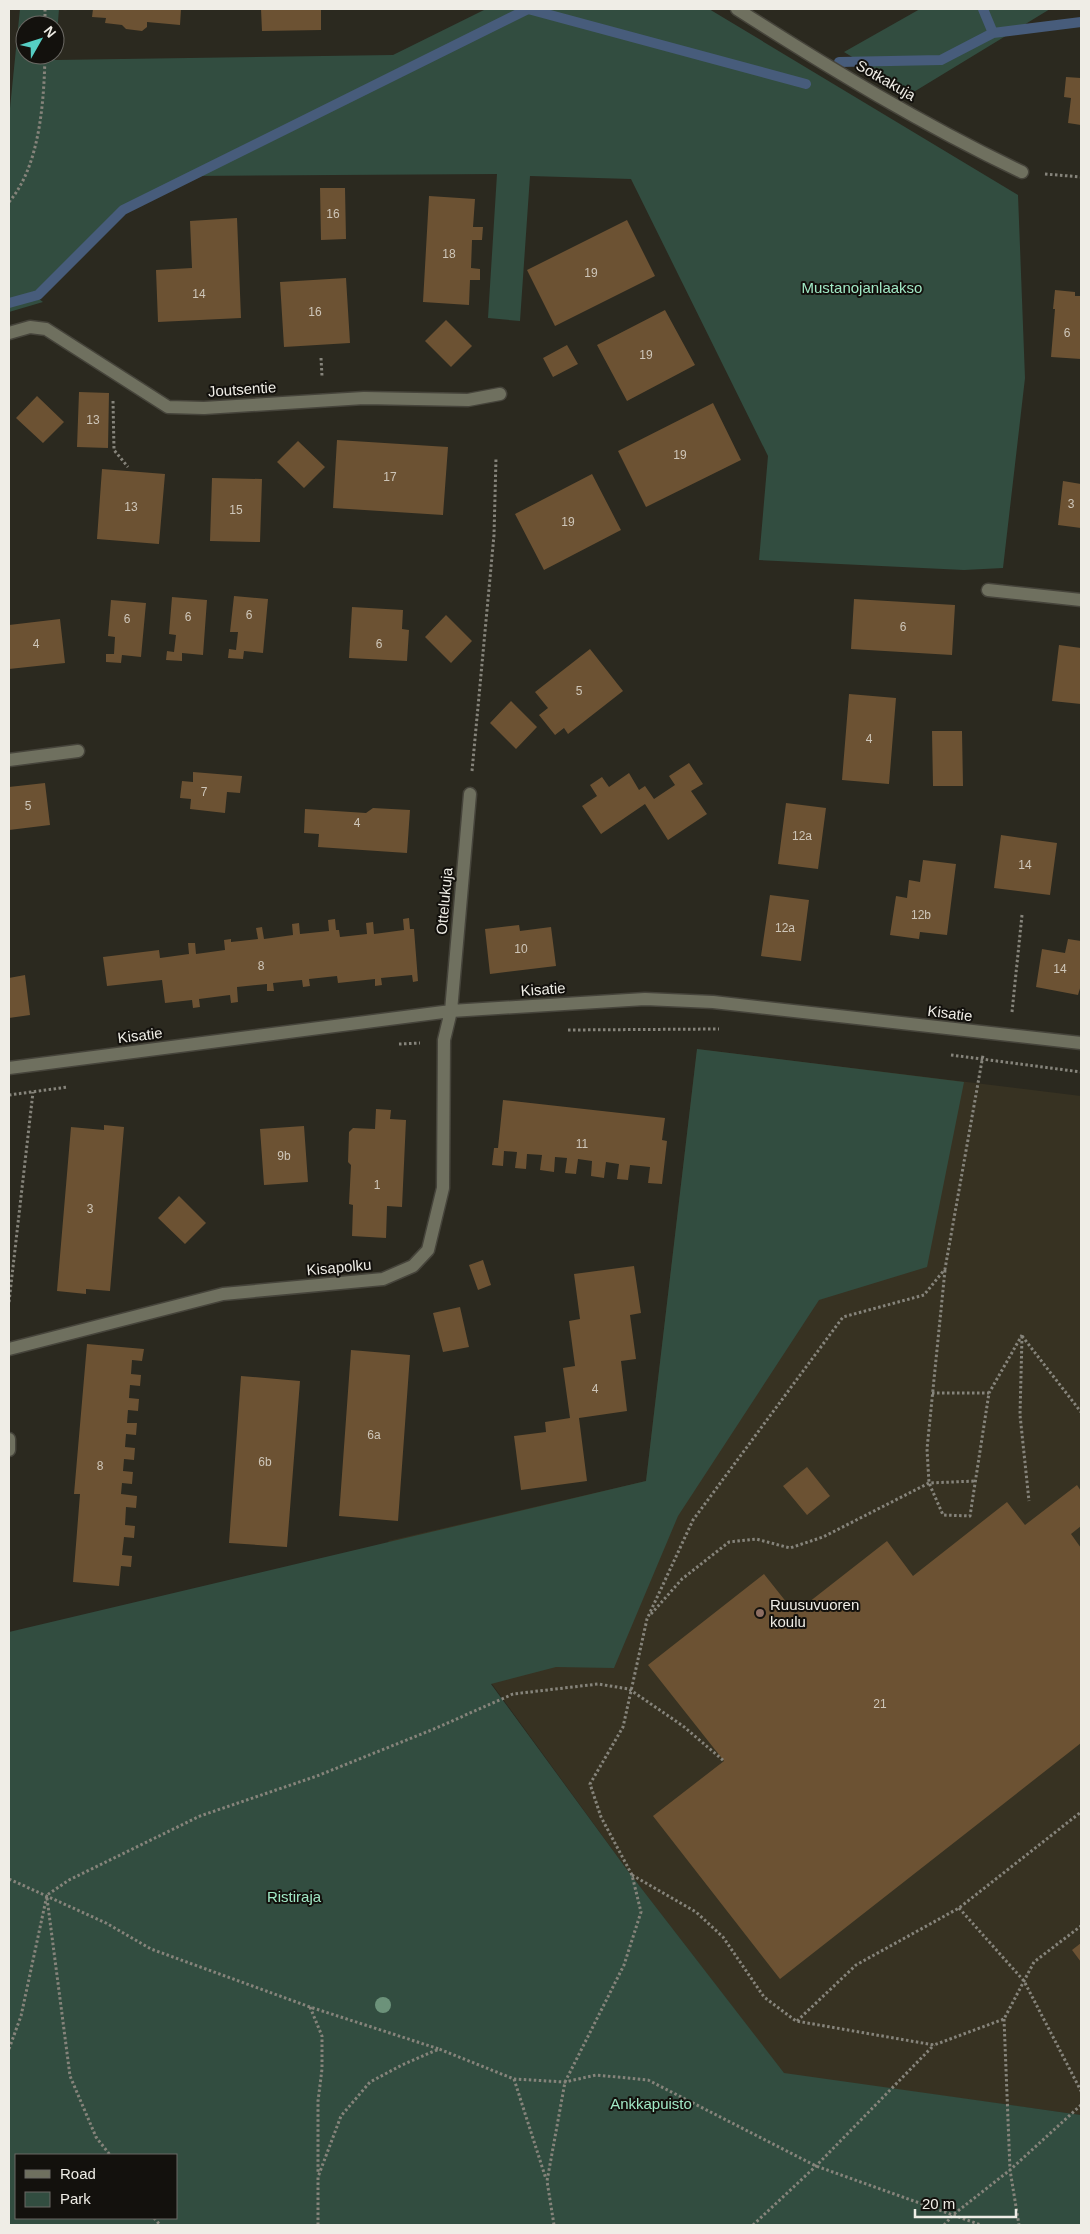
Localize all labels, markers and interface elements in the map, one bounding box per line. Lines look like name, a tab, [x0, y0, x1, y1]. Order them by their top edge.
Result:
north arrow	[15, 15, 65, 65]
text: N	[41, 23, 60, 41]
street label: Sotkakuja	[853, 56, 919, 104]
house number: 16	[326, 207, 340, 221]
house number: 18	[442, 247, 456, 261]
house number: 19	[584, 266, 598, 280]
park label: Mustanojanlaakso	[802, 279, 922, 296]
house number: 14	[192, 287, 206, 301]
house number: 16	[308, 305, 322, 319]
house number: 6	[1064, 326, 1071, 340]
house number: 19	[639, 348, 653, 362]
street label: Joutsentie	[207, 378, 277, 400]
house number: 13	[86, 413, 100, 427]
house number: 19	[673, 448, 687, 462]
house number: 17	[383, 470, 397, 484]
house number: 3	[1068, 497, 1075, 511]
house number: 13	[124, 500, 138, 514]
house number: 15	[229, 503, 243, 517]
house number: 19	[561, 515, 575, 529]
house number: 6	[246, 608, 253, 622]
house number: 6	[185, 610, 192, 624]
house number: 6	[124, 612, 131, 626]
house number: 6	[900, 620, 907, 634]
house number: 4	[33, 637, 40, 651]
house number: 6	[376, 637, 383, 651]
house number: 5	[576, 684, 583, 698]
house number: 4	[866, 732, 873, 746]
house number: 7	[201, 785, 208, 799]
house number: 5	[25, 799, 32, 813]
house number: 4	[354, 816, 361, 830]
house number: 12a	[792, 829, 812, 843]
house number: 14	[1018, 858, 1032, 872]
street label: Ottelukuja	[433, 866, 455, 935]
house number: 12b	[911, 908, 931, 922]
house number: 12a	[775, 921, 795, 935]
house number: 10	[514, 942, 528, 956]
house number: 8	[258, 959, 265, 973]
house number: 14	[1053, 962, 1067, 976]
street label: Kisatie	[520, 979, 566, 999]
street label: Kisatie	[927, 1002, 973, 1024]
street label: Kisatie	[117, 1024, 163, 1046]
house number: 11	[576, 1137, 589, 1151]
house number: 9b	[277, 1149, 291, 1163]
house number: 1	[374, 1178, 381, 1192]
house number: 3	[87, 1202, 94, 1216]
street label: Kisapolku	[306, 1256, 372, 1278]
house number: 4	[592, 1382, 599, 1396]
house number: 6a	[367, 1428, 381, 1442]
house number: 6b	[258, 1455, 272, 1469]
house number: 8	[97, 1459, 104, 1473]
place label: Ruusuvuoren koulu	[770, 1596, 859, 1630]
marker: Ruusuvuoren koulu	[754, 1607, 766, 1619]
house number: 21	[873, 1697, 887, 1711]
park label: Ristiraja	[267, 1888, 322, 1905]
park label: Ankkapuisto	[610, 2095, 692, 2112]
legend	[15, 2154, 178, 2219]
text: Road	[60, 2165, 96, 2182]
scale bar	[915, 2186, 1016, 2218]
text: Park	[60, 2190, 91, 2207]
text: 20 m	[922, 2195, 955, 2212]

